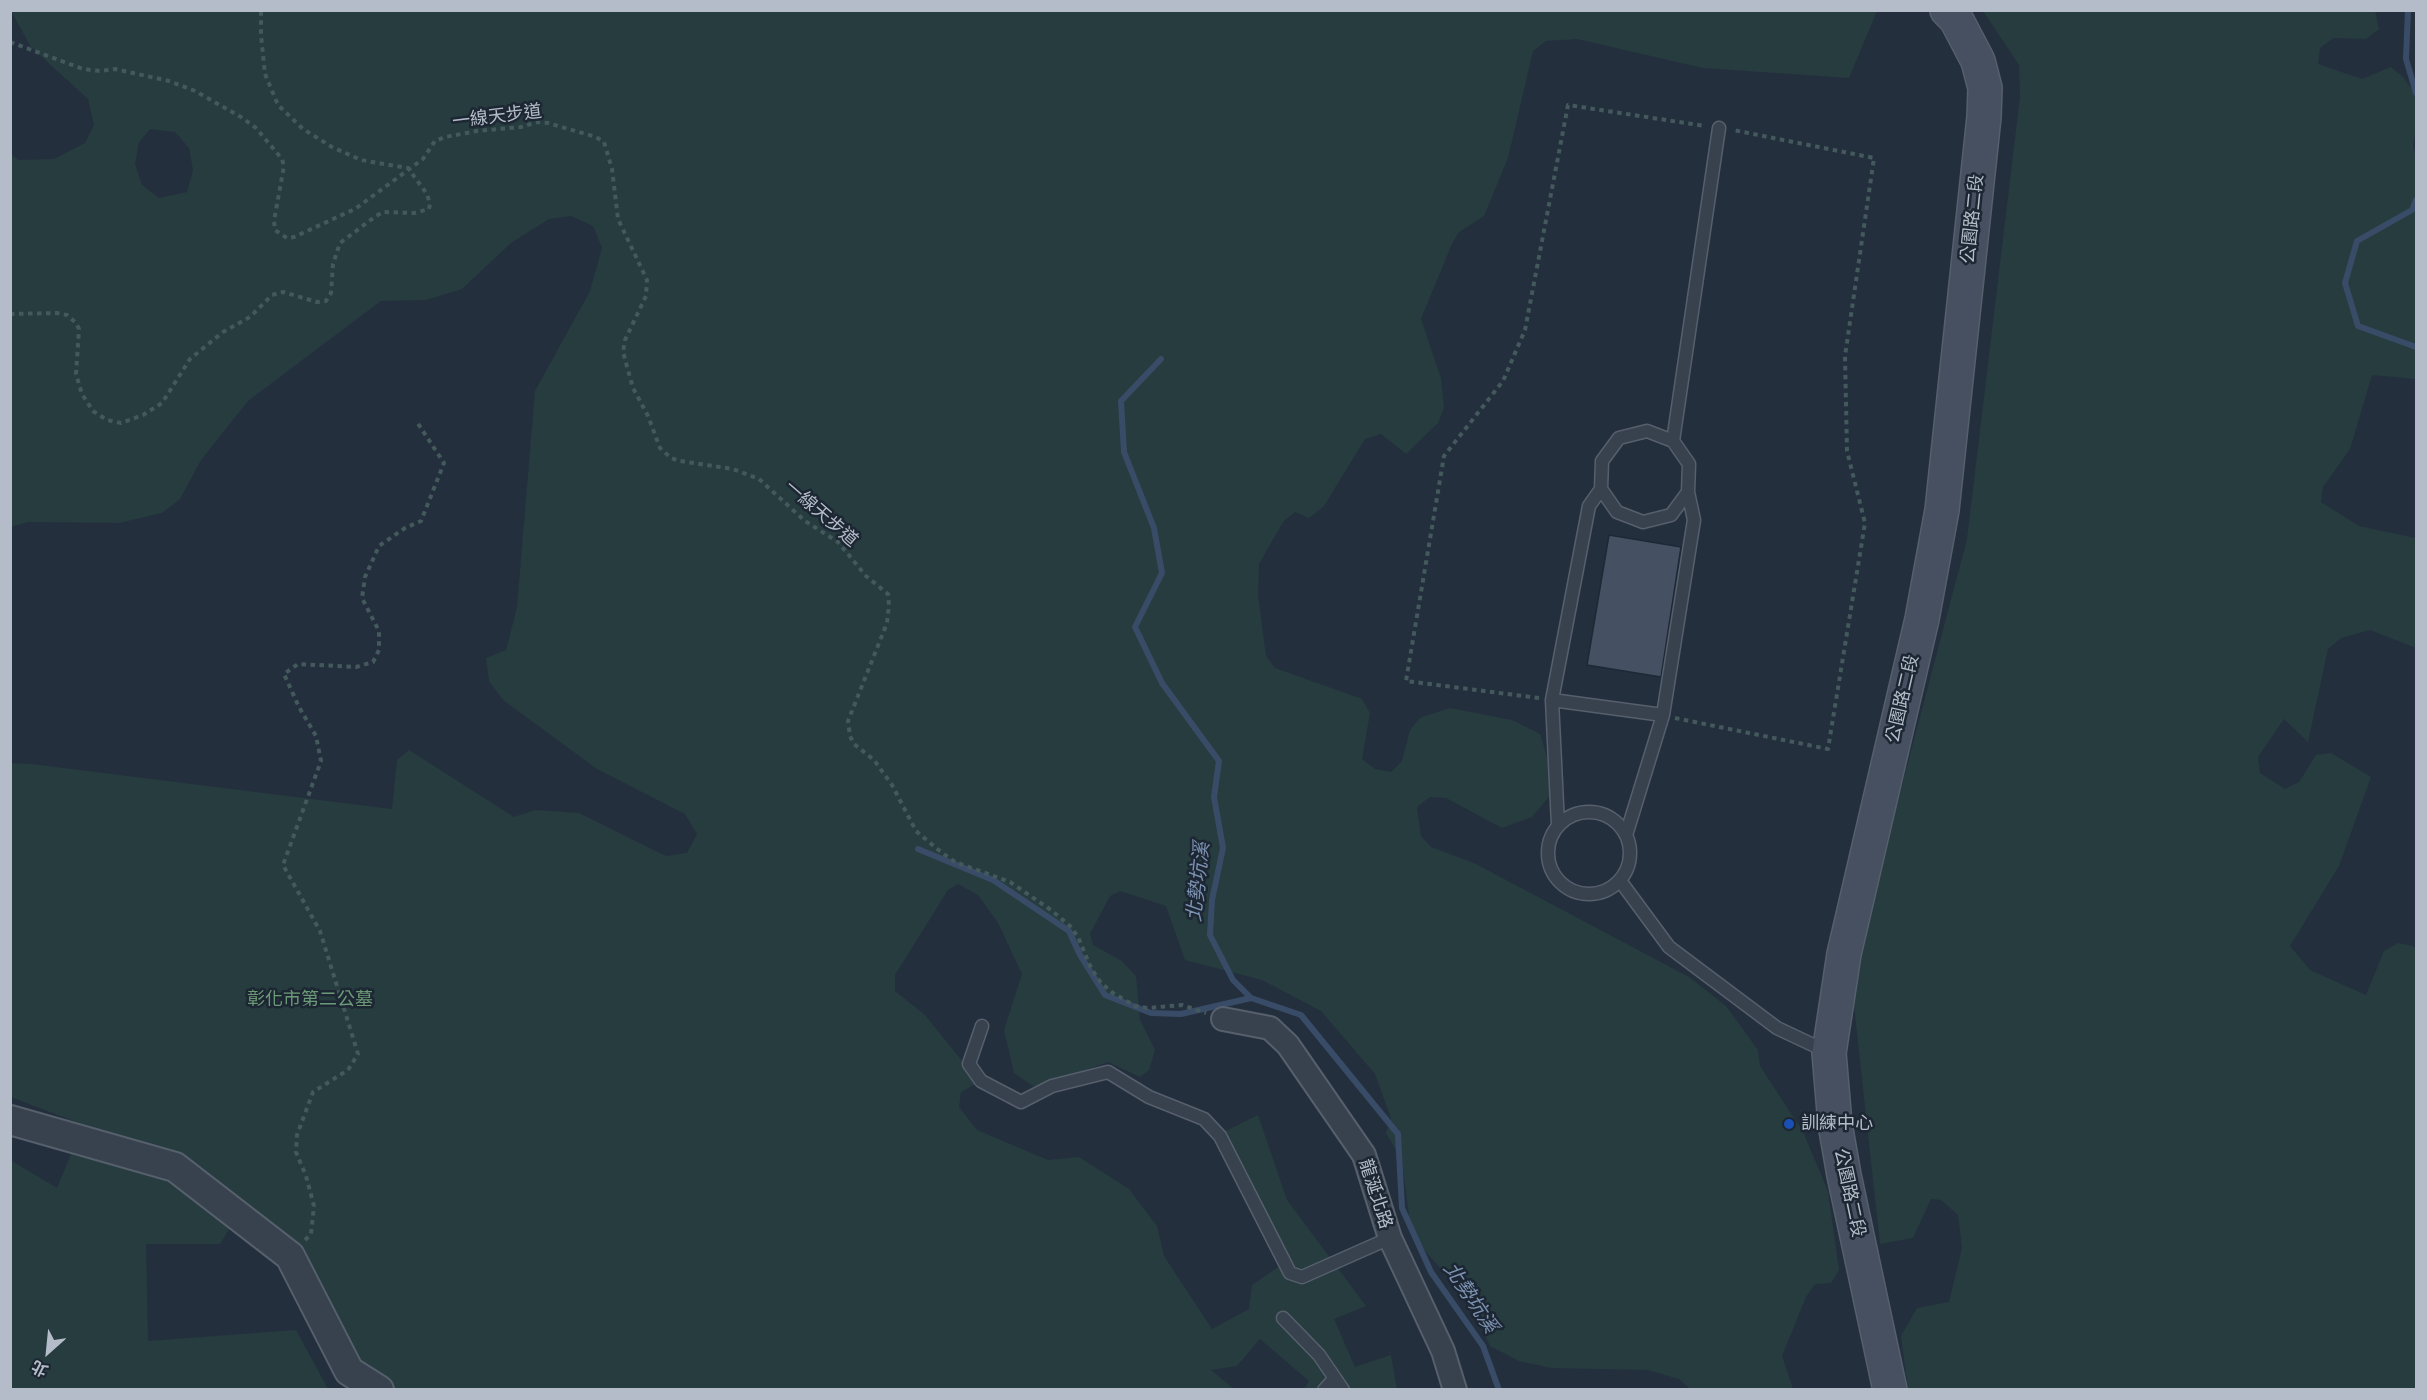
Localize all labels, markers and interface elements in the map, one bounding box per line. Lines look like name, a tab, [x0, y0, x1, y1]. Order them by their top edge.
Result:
street label: 一線天步道	[451, 101, 543, 133]
street label: 公園路二段	[1958, 173, 1988, 265]
street label: 一線天步道	[780, 476, 862, 552]
street label: 公園路二段	[1882, 653, 1924, 745]
water label: 北勢坑溪	[1183, 841, 1215, 923]
park label: 彰化市第二公墓	[247, 989, 373, 1011]
place label: 訓練中心	[1801, 1113, 1873, 1135]
marker: 訓練中心	[1782, 1117, 1796, 1131]
street label: 公園路二段	[1829, 1147, 1869, 1239]
street label: 龍涎北路	[1354, 1156, 1396, 1232]
water label: 北勢坑溪	[1438, 1258, 1502, 1338]
north arrow	[18, 1322, 78, 1382]
text: 北	[29, 1357, 51, 1380]

